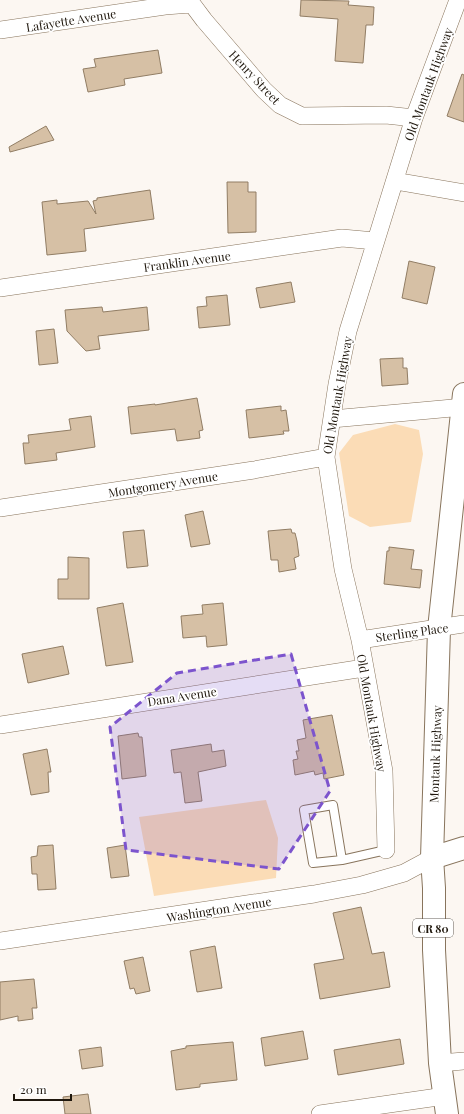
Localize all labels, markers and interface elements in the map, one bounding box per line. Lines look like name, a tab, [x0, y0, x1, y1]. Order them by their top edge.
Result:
street label: Lafayette Avenue	[25, 5, 117, 35]
street label: Old Montauk Highway	[400, 25, 456, 143]
street label: Henry Street	[226, 47, 285, 108]
street label: Franklin Avenue	[142, 247, 232, 275]
street label: Old Montauk Highway	[319, 335, 355, 455]
street label: Montgomery Avenue	[107, 467, 219, 501]
street label: Sterling Place	[375, 619, 449, 645]
street label: Old Montauk Highway	[354, 653, 390, 773]
street label: Dana Avenue	[146, 683, 218, 709]
street label: Montauk Highway	[425, 705, 445, 803]
street label: Washington Avenue	[165, 893, 272, 925]
road number: CR 80	[413, 919, 453, 937]
scale bar	[14, 1076, 71, 1102]
text: 20 m	[20, 1081, 47, 1097]

